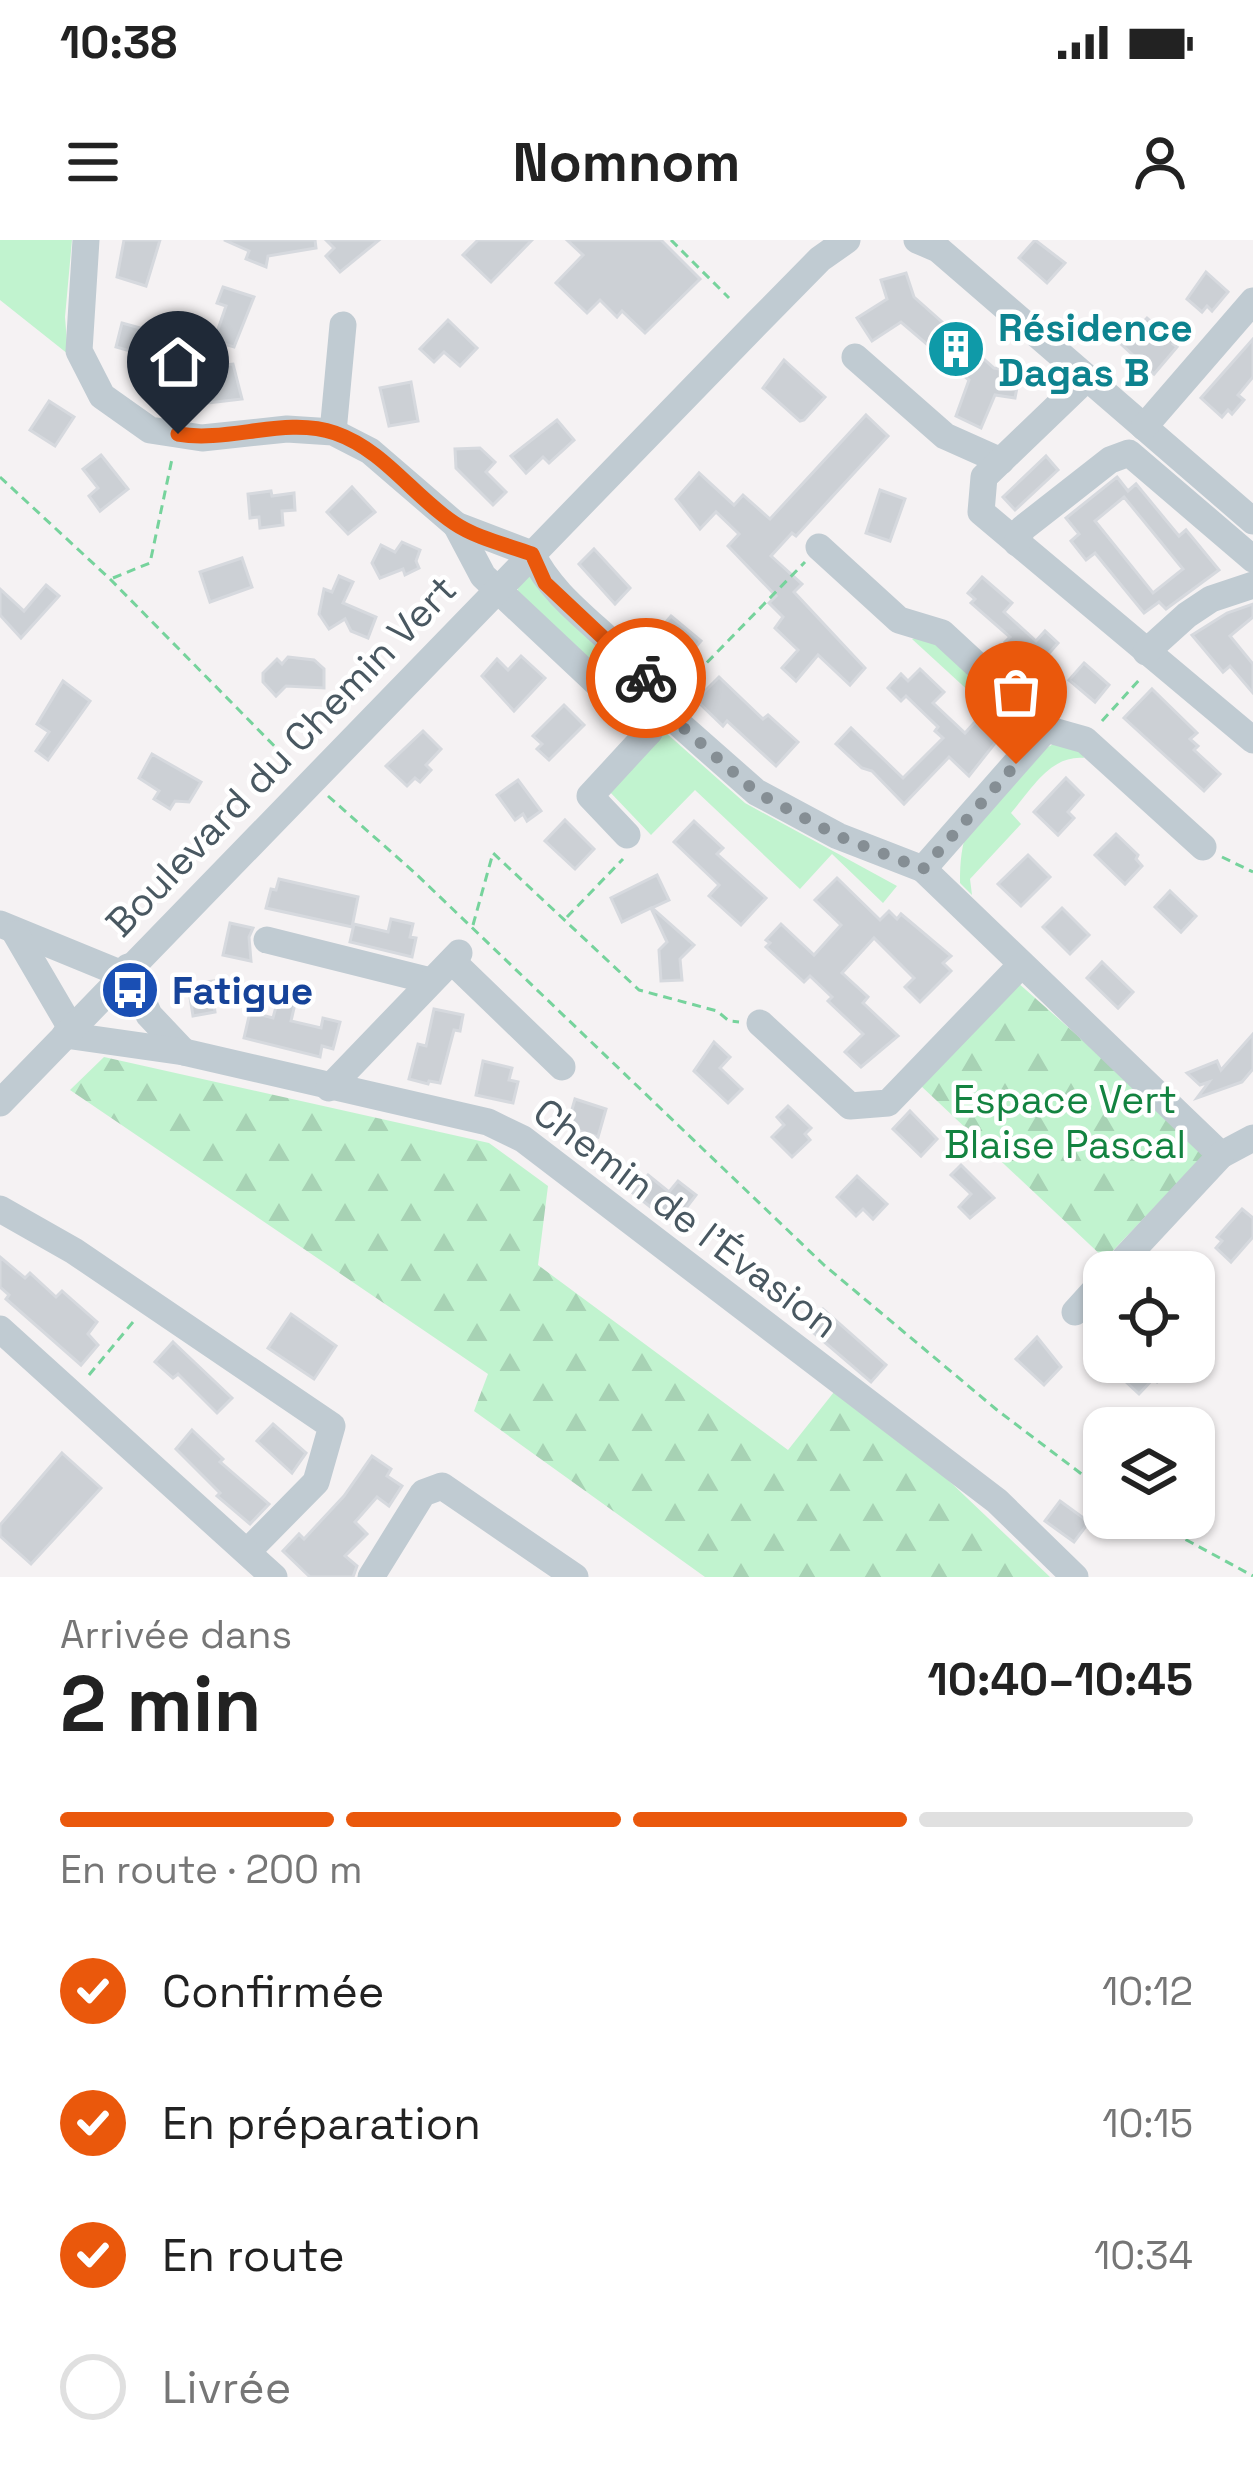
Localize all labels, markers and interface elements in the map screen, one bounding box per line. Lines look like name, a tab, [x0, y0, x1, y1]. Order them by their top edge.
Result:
text: 10:38	[60, 14, 177, 71]
text: Nomnom	[513, 128, 740, 197]
icon: menu	[60, 129, 126, 195]
icon: person	[1127, 129, 1193, 195]
place label: Résidence Dagas B	[998, 303, 1193, 397]
pin	[127, 311, 229, 434]
building icon: Résidence Dagas B	[925, 318, 987, 380]
icon: home	[145, 329, 211, 395]
street label: Boulevard du Chemin Vert	[95, 565, 467, 947]
courier	[586, 618, 706, 738]
pin	[965, 641, 1067, 764]
icon: bike	[613, 645, 679, 711]
icon: bag	[983, 659, 1049, 725]
bus stop icon: Fatigue	[99, 959, 161, 1021]
place label: Fatigue	[172, 966, 313, 1015]
park label: Espace Vert Blaise Pascal	[944, 1075, 1186, 1169]
street label: Chemin de l'Évasion	[524, 1087, 848, 1349]
map controls	[1083, 1251, 1215, 1539]
button: locate	[1083, 1251, 1215, 1383]
button: layers	[1083, 1407, 1215, 1539]
text: Arrivée dans	[60, 1610, 292, 1659]
text: 10:40–10:45	[927, 1651, 1193, 1708]
text: 2 min	[60, 1654, 262, 1754]
text: En route · 200 m	[60, 1845, 363, 1894]
icon: check	[60, 1958, 126, 2024]
text: Confirmée	[162, 1963, 384, 2020]
text: 10:12	[1102, 1967, 1193, 2016]
icon: check	[60, 2090, 126, 2156]
text: En préparation	[162, 2095, 481, 2152]
text: 10:15	[1102, 2099, 1193, 2148]
icon: check	[60, 2222, 126, 2288]
text: En route	[162, 2227, 345, 2284]
text: 10:34	[1094, 2231, 1193, 2280]
text: Livrée	[162, 2359, 291, 2416]

